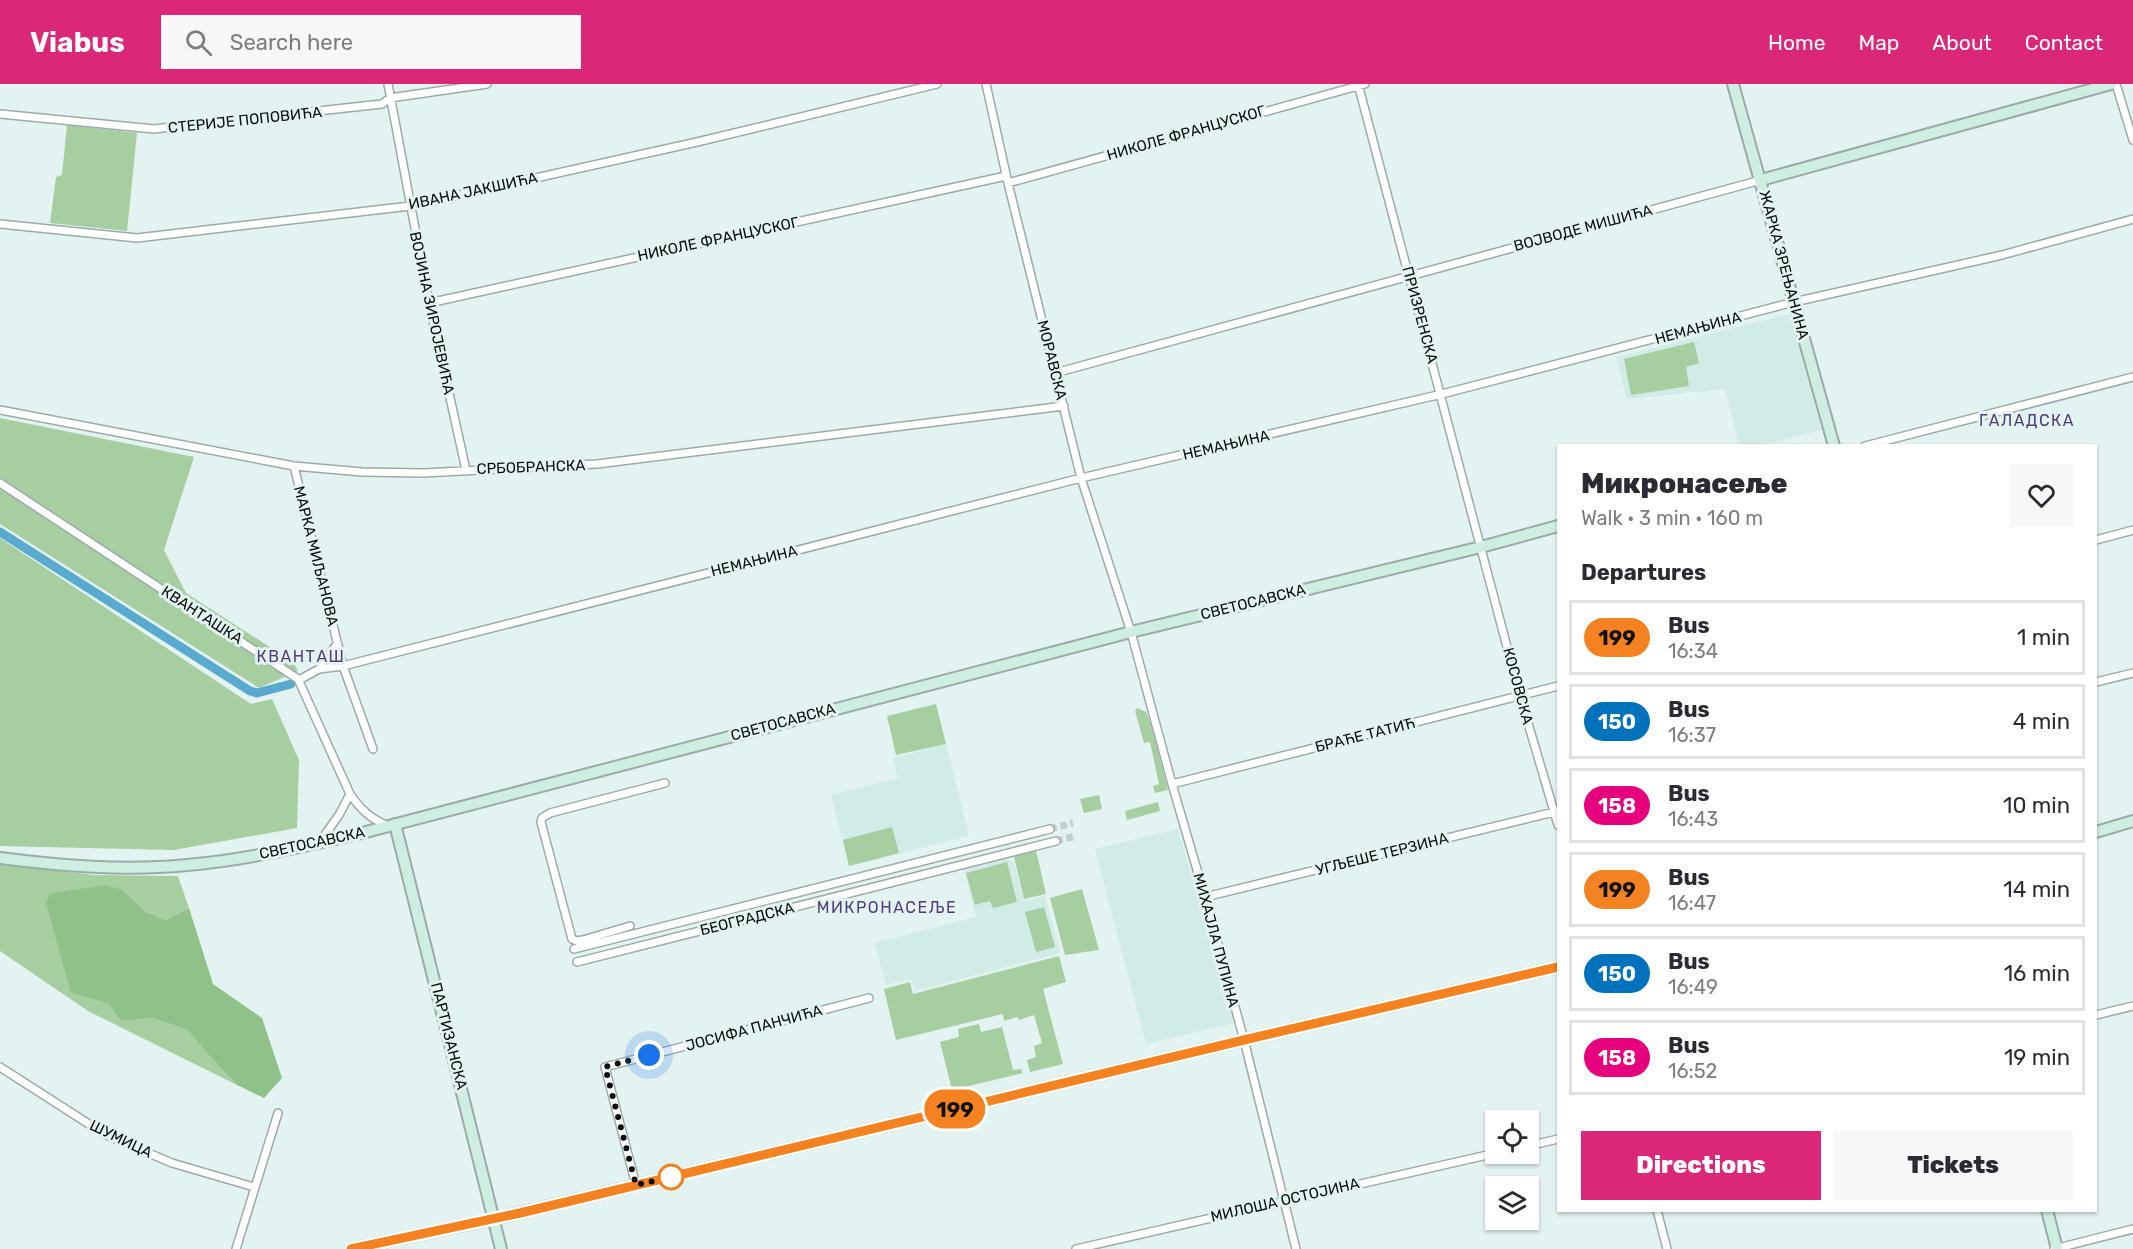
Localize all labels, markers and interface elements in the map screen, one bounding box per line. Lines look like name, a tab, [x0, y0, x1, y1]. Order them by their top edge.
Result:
search box	[161, 15, 581, 69]
text: Viabus	[30, 26, 125, 59]
icon: search	[182, 26, 215, 59]
text: Search here	[230, 29, 353, 56]
text: Home	[1768, 30, 1825, 55]
text: Map	[1858, 30, 1899, 55]
text: About	[1932, 30, 1992, 55]
text: Contact	[2025, 30, 2103, 55]
street label: НИКОЛЕ ФРАНЦУСКОГ	[1105, 102, 1268, 164]
street label: СТЕРИЈЕ ПОПОВИЋА	[167, 103, 323, 137]
street label: ИВАНА ЈАКШИЋА	[407, 169, 539, 213]
street label: ЖАРКА ЗРЕЊАНИНА	[1755, 188, 1813, 342]
street label: ВОЈВОДЕ МИШИЋА	[1512, 201, 1654, 255]
street label: НИКОЛЕ ФРАНЦУСКОГ	[636, 213, 800, 265]
street label: ВОЈИНА ЗИРОЈЕВИЋА	[406, 230, 458, 396]
street label: ПРИЗРЕНСКА	[1398, 264, 1442, 366]
street label: НЕМАЊИНА	[1653, 308, 1743, 348]
street label: МОРАВСКА	[1033, 318, 1071, 402]
district label: ГАЛАДСКА	[1979, 411, 2075, 430]
street label: НЕМАЊИНА	[1181, 426, 1271, 464]
street label: СРБОБРАНСКА	[476, 456, 586, 478]
button: heart	[2010, 464, 2073, 527]
text: Микронасеље	[1581, 467, 1788, 500]
street label: МАРКА МИЉАНОВА	[290, 484, 342, 628]
text: Walk · 3 min · 160 m	[1581, 506, 1763, 530]
street label: НЕМАЊИНА	[709, 542, 799, 580]
text: Departures	[1581, 559, 1706, 586]
street label: СВЕТОСАВСКА	[1199, 580, 1307, 624]
street label: КВАНТАШКА	[158, 582, 246, 648]
text: Bus	[1668, 612, 1710, 639]
text: 1 min	[2017, 624, 2070, 651]
text: 199	[1598, 625, 1636, 650]
text: 16:34	[1668, 639, 1718, 663]
street label: КОСОВСКА	[1499, 646, 1537, 726]
district label: КВАНТАШ	[257, 647, 345, 666]
text: Bus	[1668, 696, 1710, 723]
street label: СВЕТОСАВСКА	[729, 699, 837, 745]
text: 4 min	[2013, 708, 2070, 735]
text: 150	[1598, 709, 1636, 734]
street label: БРАЋЕ ТАТИЋ	[1313, 714, 1417, 756]
text: 16:37	[1668, 723, 1716, 747]
text: Bus	[1668, 780, 1710, 807]
text: 10 min	[2003, 792, 2070, 819]
text: 158	[1598, 793, 1636, 818]
text: 16:43	[1668, 807, 1718, 831]
street label: СВЕТОСАВСКА	[257, 823, 367, 863]
street label: УГЉЕШЕ ТЕРЗИНА	[1314, 829, 1450, 879]
text: Bus	[1668, 864, 1710, 891]
street label: МИХАЈЛА ПУПИНА	[1189, 871, 1243, 1009]
text: 14 min	[2003, 876, 2070, 903]
text: 199	[1598, 877, 1636, 902]
text: 16:47	[1668, 891, 1716, 915]
district label: МИКРОНАСЕЉЕ	[817, 898, 957, 917]
street label: БЕОГРАДСКА	[698, 899, 796, 939]
text: Bus	[1668, 948, 1710, 975]
text: 16 min	[2004, 960, 2070, 987]
text: 150	[1598, 961, 1636, 986]
text: 16:49	[1668, 975, 1718, 999]
street label: ПАРТИЗАНСКА	[427, 980, 471, 1092]
street label: ЈОСИФА ПАНЧИЋА	[684, 1001, 824, 1055]
text: Bus	[1668, 1032, 1710, 1059]
your location	[634, 1040, 664, 1070]
text: 19 min	[2004, 1044, 2070, 1071]
text: 158	[1598, 1045, 1636, 1070]
text: 16:52	[1668, 1059, 1717, 1083]
line badge: 199	[920, 1090, 990, 1128]
text: 199	[936, 1097, 974, 1122]
map controls	[1485, 1110, 1539, 1230]
button: locate	[1485, 1110, 1539, 1164]
street label: ШУМИЦА	[87, 1116, 155, 1162]
button: Directions	[1581, 1131, 1821, 1200]
button: Tickets	[1833, 1131, 2073, 1200]
unlabelled marker	[658, 1164, 684, 1190]
street label: МИЛОША ОСТОЈИНА	[1209, 1174, 1361, 1226]
button: layers	[1485, 1176, 1539, 1230]

